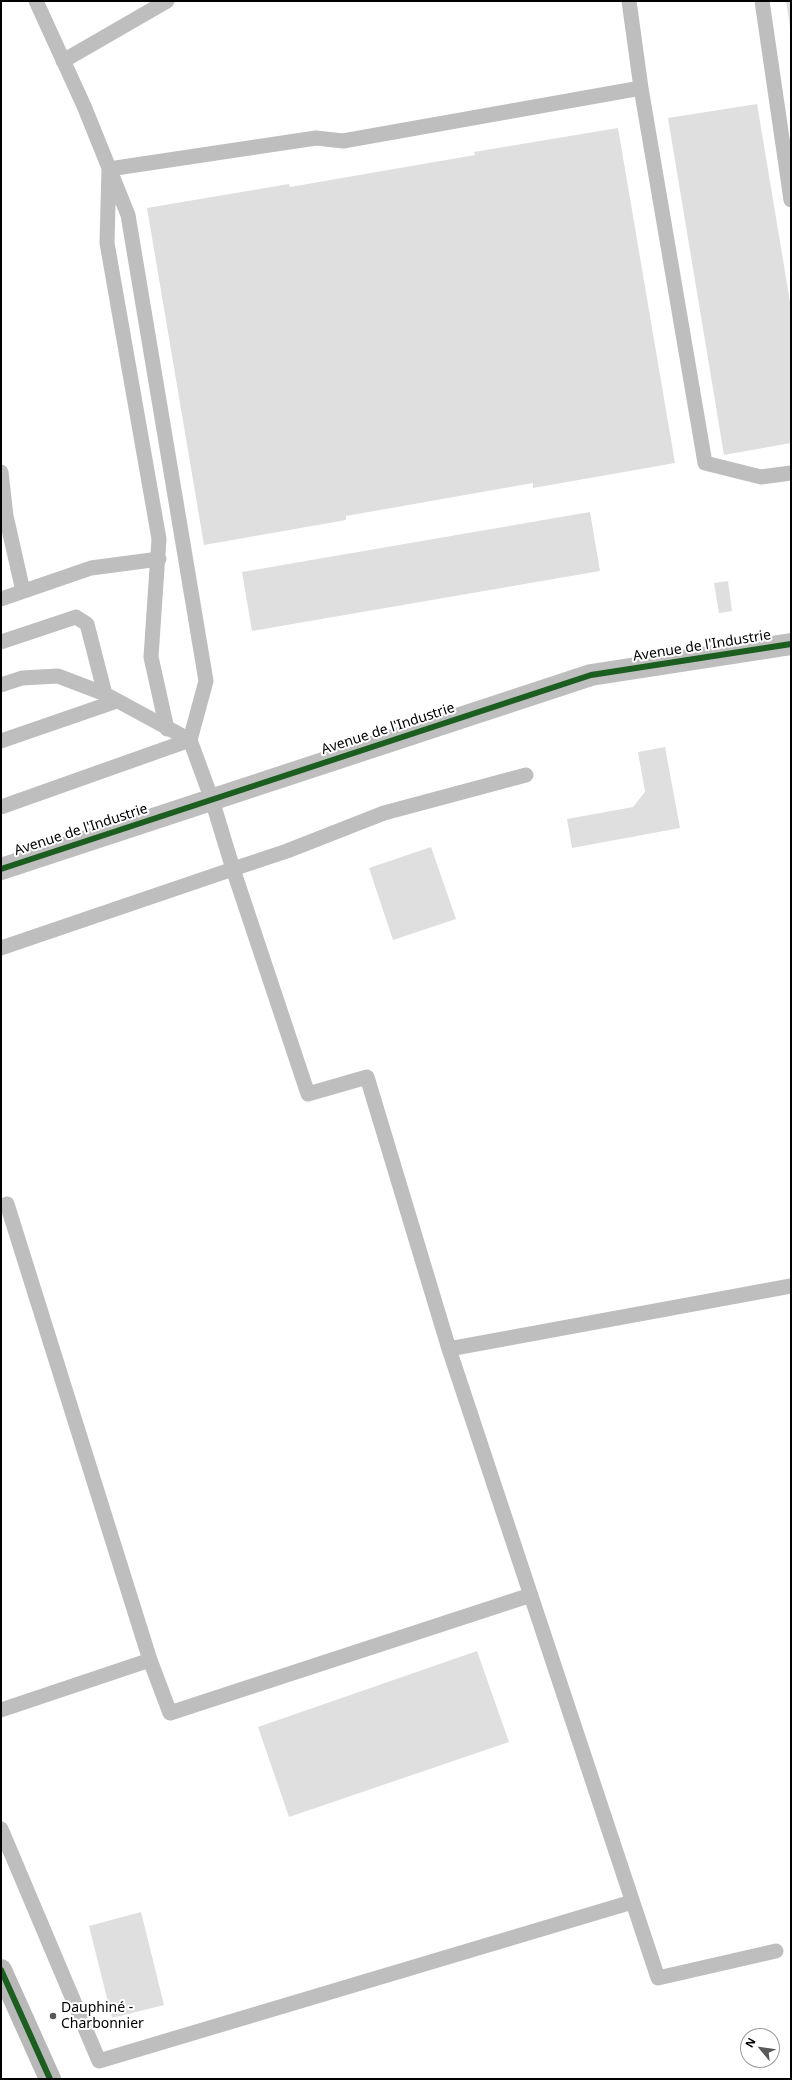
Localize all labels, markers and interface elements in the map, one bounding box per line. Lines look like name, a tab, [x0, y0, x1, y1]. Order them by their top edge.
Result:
street label: Avenue de l'Industrie	[632, 627, 772, 665]
street label: Avenue de l'Industrie	[319, 699, 457, 759]
street label: Avenue de l'Industrie	[12, 800, 150, 860]
place label: Dauphiné - Charbonnier	[61, 2000, 144, 2032]
marker: Dauphiné - Charbonnier	[48, 2011, 58, 2021]
north arrow	[740, 2028, 780, 2068]
text: N	[741, 2035, 759, 2050]

